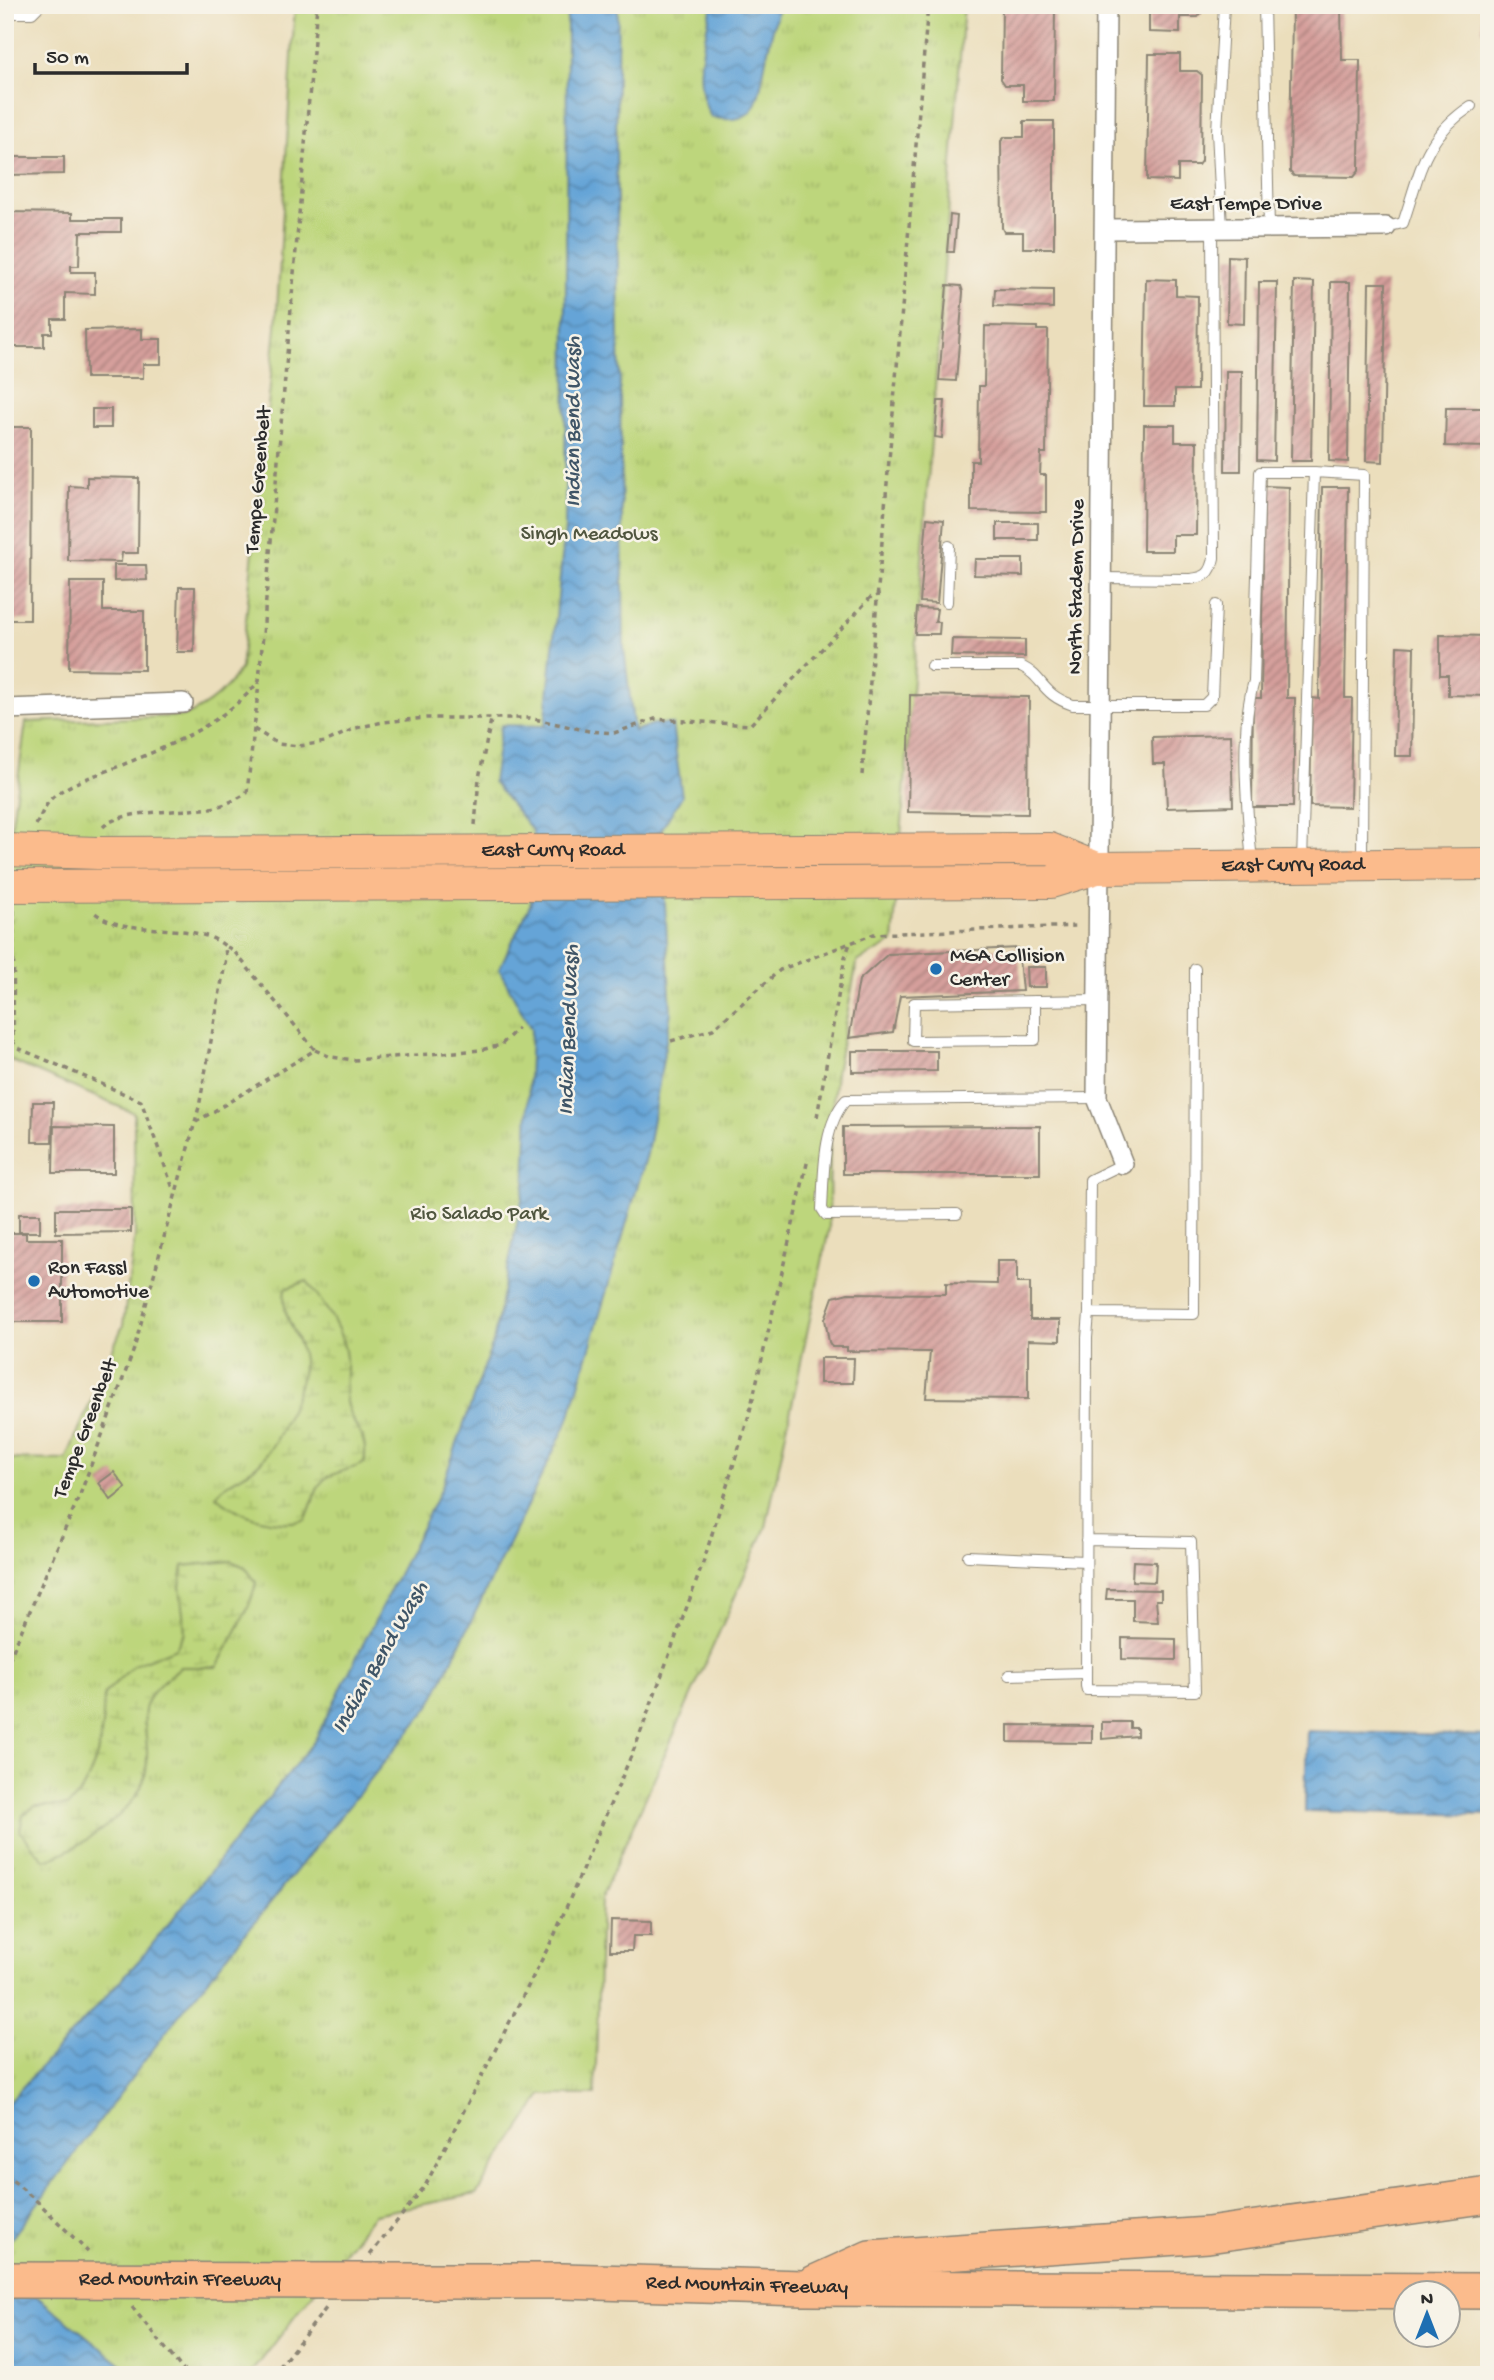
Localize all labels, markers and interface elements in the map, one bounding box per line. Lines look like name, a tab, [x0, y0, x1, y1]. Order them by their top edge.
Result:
scale bar	[35, 32, 187, 76]
text: 50 m	[46, 47, 89, 72]
street label: East Tempe Drive	[1170, 193, 1323, 218]
water label: Indian Bend Wash	[561, 336, 588, 507]
street label: Tempe Greenbelt	[241, 403, 279, 556]
street label: North Stadem Drive	[1064, 498, 1092, 675]
park label: Singh Meadows	[521, 523, 659, 548]
street label: East Curry Road	[481, 838, 626, 864]
street label: East Curry Road	[1221, 853, 1366, 879]
water label: Indian Bend Wash	[554, 944, 586, 1116]
place label: MGA Collision Center	[950, 945, 1064, 994]
marker: MGA Collision Center	[928, 961, 944, 977]
park label: Rio Salado Park	[410, 1203, 550, 1228]
place label: Ron Fassl Automotive	[48, 1257, 150, 1306]
marker: Ron Fassl Automotive	[26, 1273, 42, 1289]
street label: Tempe Greenbelt	[49, 1353, 126, 1503]
water label: Indian Bend Wash	[327, 1577, 436, 1739]
street label: Red Mountain Freeway	[79, 2268, 281, 2293]
street label: Red Mountain Freeway	[645, 2271, 848, 2301]
north arrow	[1392, 2278, 1462, 2348]
text: N	[1421, 2289, 1433, 2312]

